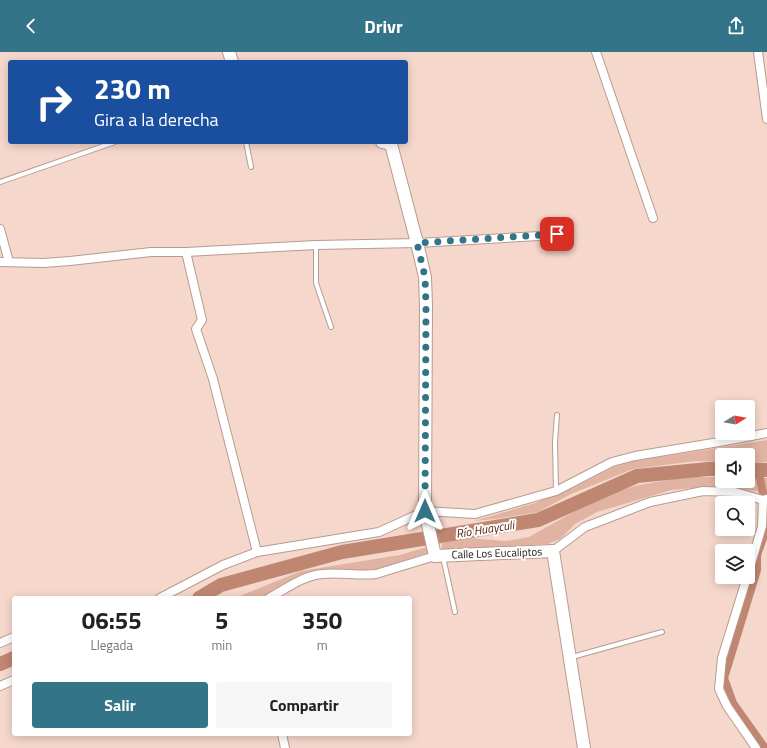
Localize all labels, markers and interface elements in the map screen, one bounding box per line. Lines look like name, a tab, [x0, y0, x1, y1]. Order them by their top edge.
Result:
text: Drivr	[364, 13, 403, 40]
icon: back	[20, 15, 42, 37]
icon: share	[725, 15, 747, 37]
text: 230 m	[94, 67, 171, 110]
icon: right	[28, 76, 80, 128]
text: Gira a la derecha	[94, 106, 219, 133]
pin	[540, 217, 574, 251]
icon: arrive	[546, 223, 568, 245]
north arrow	[715, 400, 755, 440]
map controls	[715, 400, 755, 584]
button: sound	[715, 448, 755, 488]
position arrow	[404, 490, 446, 532]
button: search	[715, 496, 755, 536]
water label: Río Huayculi	[455, 515, 517, 543]
street label: Calle Los Eucaliptos	[451, 543, 543, 563]
button: layers	[715, 544, 755, 584]
text: 06:55	[82, 602, 142, 638]
text: 5	[215, 602, 229, 638]
text: 350	[302, 602, 342, 638]
text: Llegada	[91, 635, 133, 655]
text: min	[211, 635, 232, 655]
text: m	[317, 635, 328, 655]
button: Salir	[32, 682, 208, 728]
button: Compartir	[216, 682, 392, 728]

